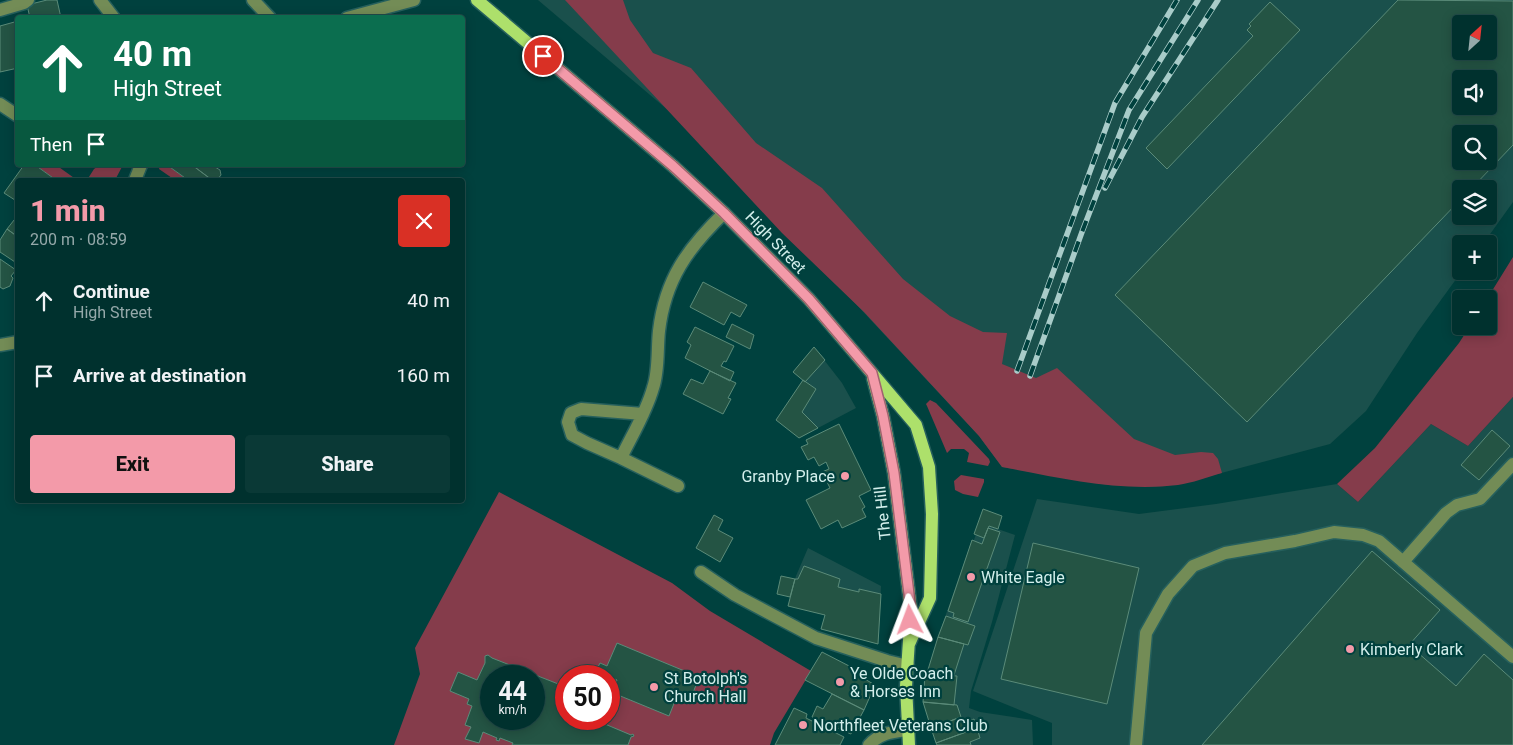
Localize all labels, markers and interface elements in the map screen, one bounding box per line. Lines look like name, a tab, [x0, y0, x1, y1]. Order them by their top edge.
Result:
north arrow	[1452, 15, 1498, 60]
map controls	[1452, 15, 1497, 335]
text: 40 m	[113, 34, 192, 75]
icon: ahead	[30, 35, 95, 100]
pin	[522, 35, 564, 77]
icon: arrive	[529, 42, 557, 70]
button: sound	[1452, 70, 1497, 115]
text: High Street	[113, 76, 222, 101]
button: search	[1452, 125, 1497, 170]
icon: arrive	[82, 130, 110, 158]
text: Then	[30, 133, 72, 156]
button: layers	[1452, 180, 1497, 225]
text: 1 min	[30, 193, 106, 228]
button: close	[398, 195, 450, 247]
street label: High Street	[741, 207, 810, 277]
text: 200 m · 08:59	[30, 230, 127, 249]
button: +	[1452, 235, 1497, 280]
text: Continue	[73, 280, 150, 303]
icon: ahead	[30, 287, 58, 315]
text: 40 m	[407, 289, 450, 312]
button: −	[1452, 290, 1497, 335]
text: High Street	[73, 303, 152, 322]
icon: arrive	[30, 362, 58, 390]
text: Arrive at destination	[73, 364, 246, 387]
text: 160 m	[397, 364, 450, 387]
button: Exit	[30, 435, 235, 493]
button: Share	[245, 435, 450, 493]
place label: Granby Place	[741, 467, 835, 486]
marker: Granby Place	[839, 470, 851, 482]
street label: The Hill	[870, 485, 895, 541]
place label: White Eagle	[981, 568, 1065, 587]
marker: White Eagle	[965, 571, 977, 583]
position arrow	[883, 593, 935, 645]
place label: Kimberly Clark	[1360, 640, 1464, 659]
marker: Kimberly Clark	[1344, 643, 1356, 655]
place label: Ye Olde Coach & Horses Inn	[850, 664, 953, 701]
speed limit sign: 50	[555, 665, 620, 730]
place label: St Botolph's Church Hall	[664, 669, 747, 706]
marker: Ye Olde Coach & Horses Inn	[834, 676, 846, 688]
text: 44	[498, 677, 527, 706]
marker: St Botolph's Church Hall	[648, 681, 660, 693]
text: km/h	[498, 703, 527, 717]
place label: Northfleet Veterans Club	[813, 716, 988, 735]
marker: Northfleet Veterans Club	[797, 719, 809, 731]

